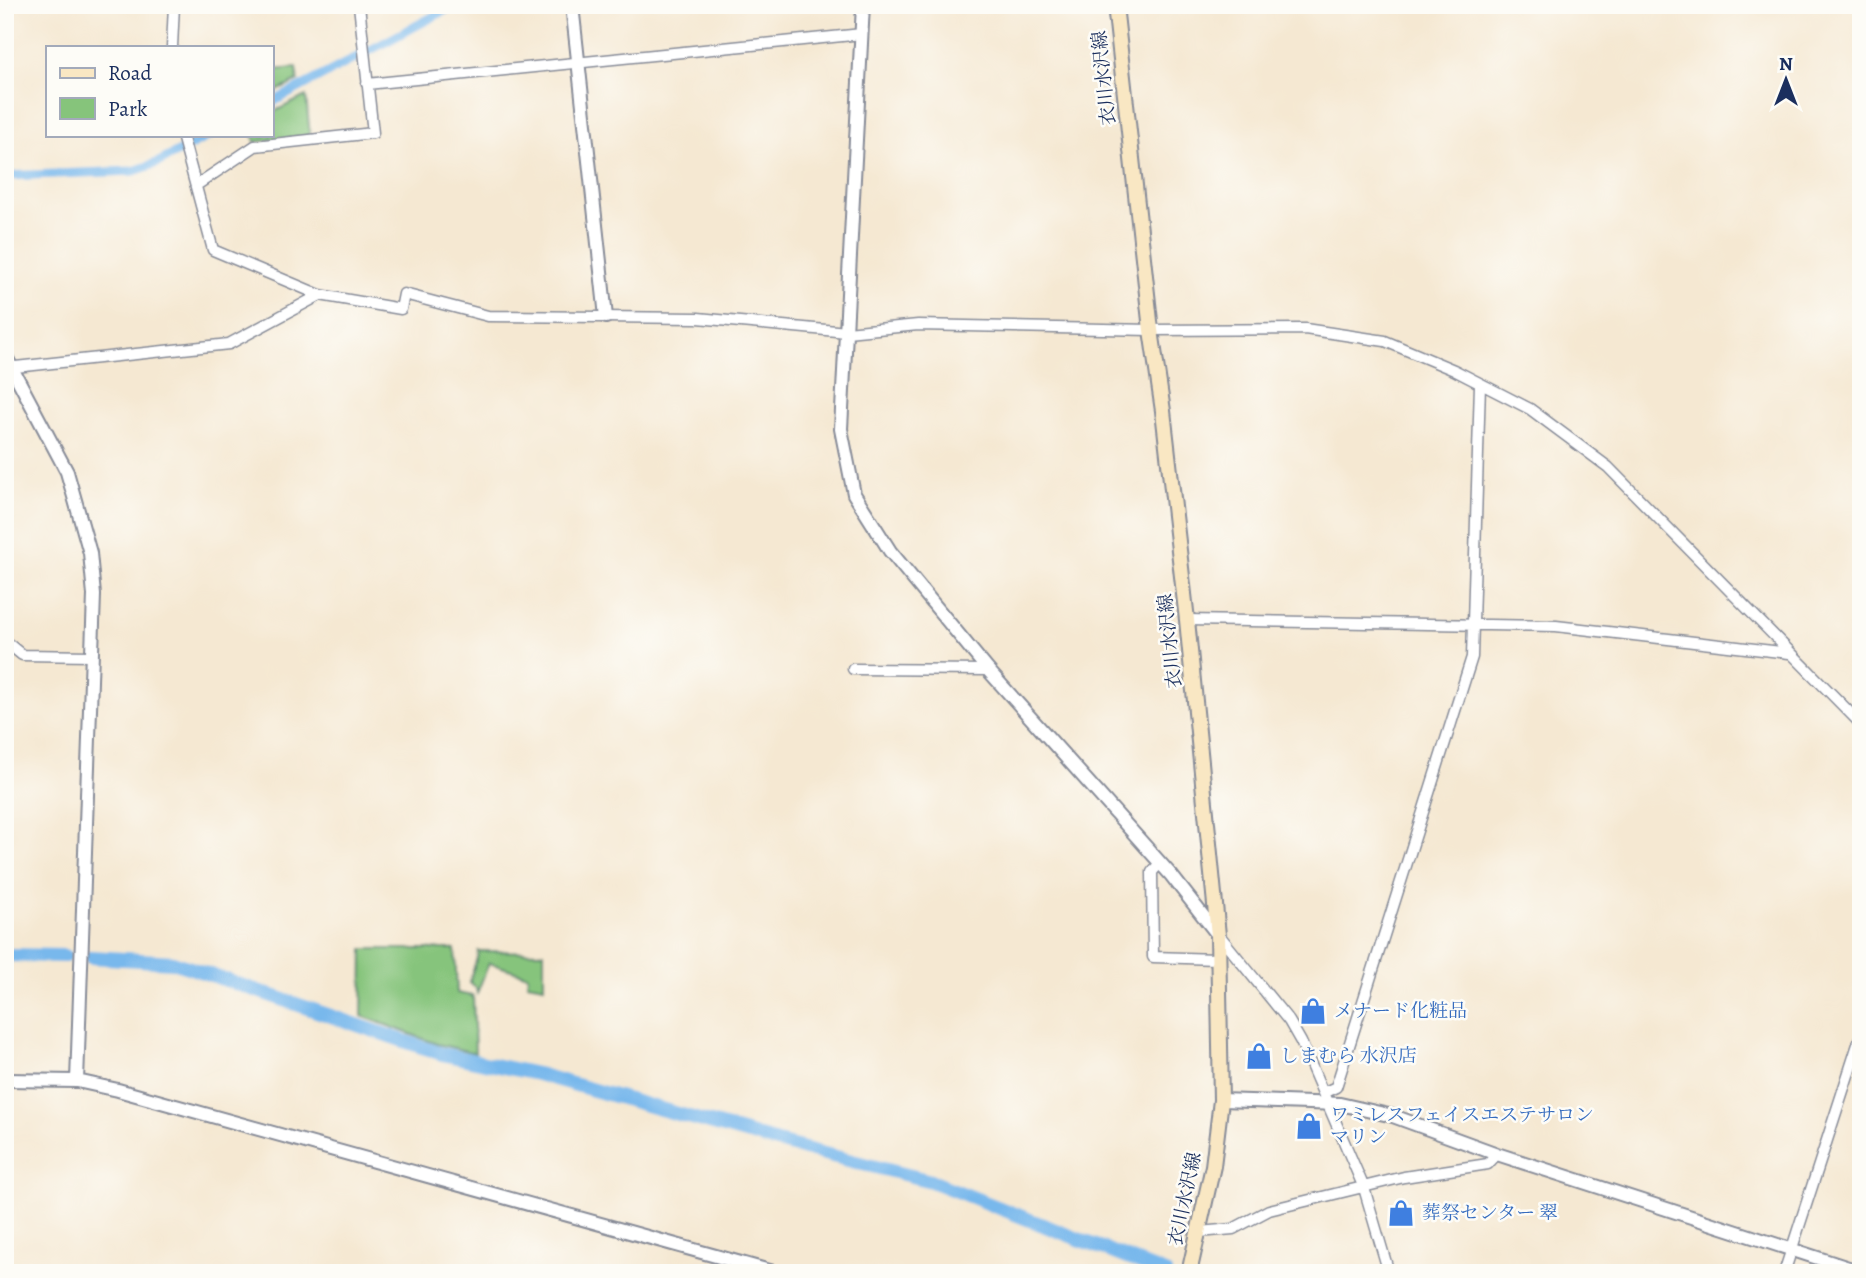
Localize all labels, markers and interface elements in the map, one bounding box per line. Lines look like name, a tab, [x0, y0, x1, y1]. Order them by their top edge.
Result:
street label: 衣川水沢線	[1086, 29, 1122, 127]
legend	[46, 46, 273, 136]
north arrow	[1750, 46, 1820, 116]
text: N	[1779, 51, 1793, 77]
text: Road	[108, 59, 152, 87]
text: Park	[108, 95, 148, 123]
street label: 衣川水沢線	[1152, 592, 1188, 690]
shop icon: メナード化粧品	[1298, 996, 1328, 1026]
place label: メナード化粧品	[1334, 998, 1467, 1024]
shop icon: しまむら 水沢店	[1244, 1041, 1274, 1071]
place label: しまむら 水沢店	[1280, 1043, 1417, 1069]
place label: ワミレスフェイスエステサロン マリン	[1330, 1102, 1594, 1150]
shop icon: ワミレスフェイスエステサロン マリン	[1294, 1111, 1324, 1141]
street label: 衣川水沢線	[1162, 1150, 1208, 1248]
shop icon: 葬祭センター 翠	[1386, 1198, 1416, 1228]
place label: 葬祭センター 翠	[1422, 1200, 1558, 1226]

